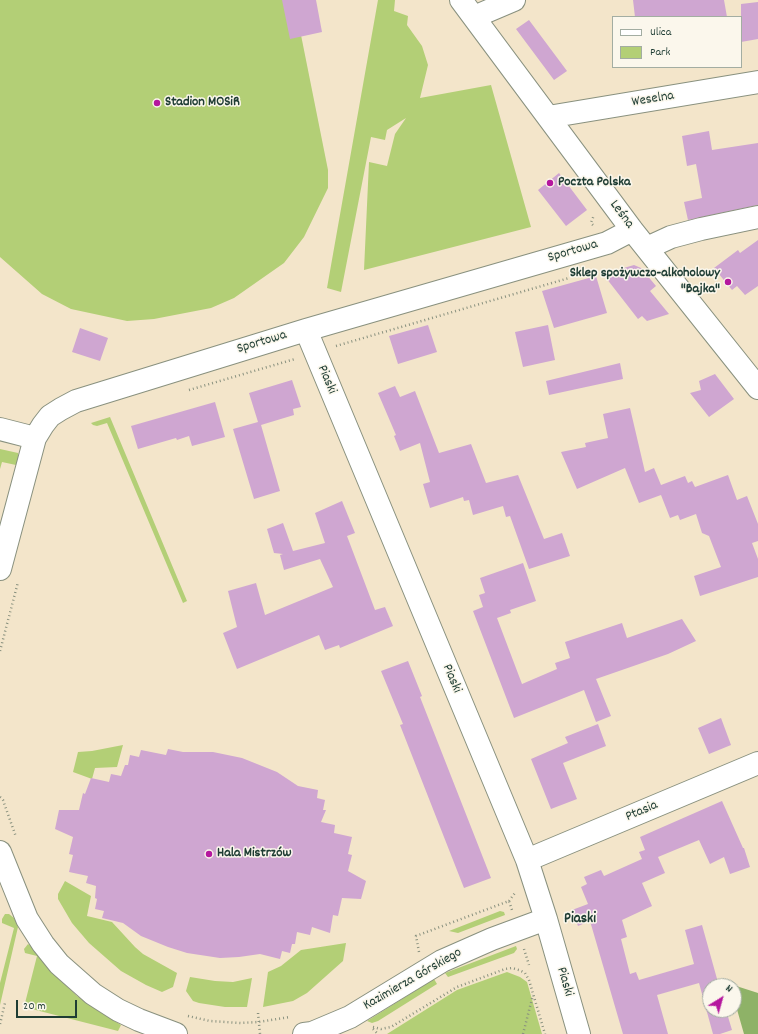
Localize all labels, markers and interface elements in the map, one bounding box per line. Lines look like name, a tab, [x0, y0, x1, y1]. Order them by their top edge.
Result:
legend	[612, 16, 742, 68]
text: Ulica	[650, 24, 671, 41]
text: Park	[650, 44, 670, 61]
street label: Weselna	[631, 88, 675, 112]
place label: Stadion MOSiR	[165, 95, 240, 111]
marker: Stadion MOSiR	[152, 98, 162, 108]
place label: Poczta Polska	[558, 175, 631, 191]
marker: Poczta Polska	[545, 178, 555, 188]
street label: Leśna	[605, 198, 637, 232]
street label: Sportowa	[546, 237, 600, 267]
place label: Sklep spożywczo-alkoholowy "Bajka"	[570, 266, 720, 298]
marker: Sklep spożywczo-alkoholowy "Bajka"	[723, 277, 733, 287]
street label: Sportowa	[235, 328, 289, 358]
street label: Piaski	[312, 363, 340, 397]
street label: Piaski	[437, 662, 465, 696]
street label: Ptasia	[623, 798, 661, 826]
place label: Hala Mistrzów	[217, 846, 291, 862]
marker: Hala Mistrzów	[204, 849, 214, 859]
district label: Piaski	[564, 911, 596, 929]
street label: Kazimierza Górskiego	[361, 945, 465, 1015]
street label: Piaski	[552, 965, 576, 999]
north arrow	[702, 978, 742, 1018]
text: N	[722, 981, 736, 997]
scale bar	[18, 992, 79, 1018]
text: 20 m	[23, 998, 46, 1015]

